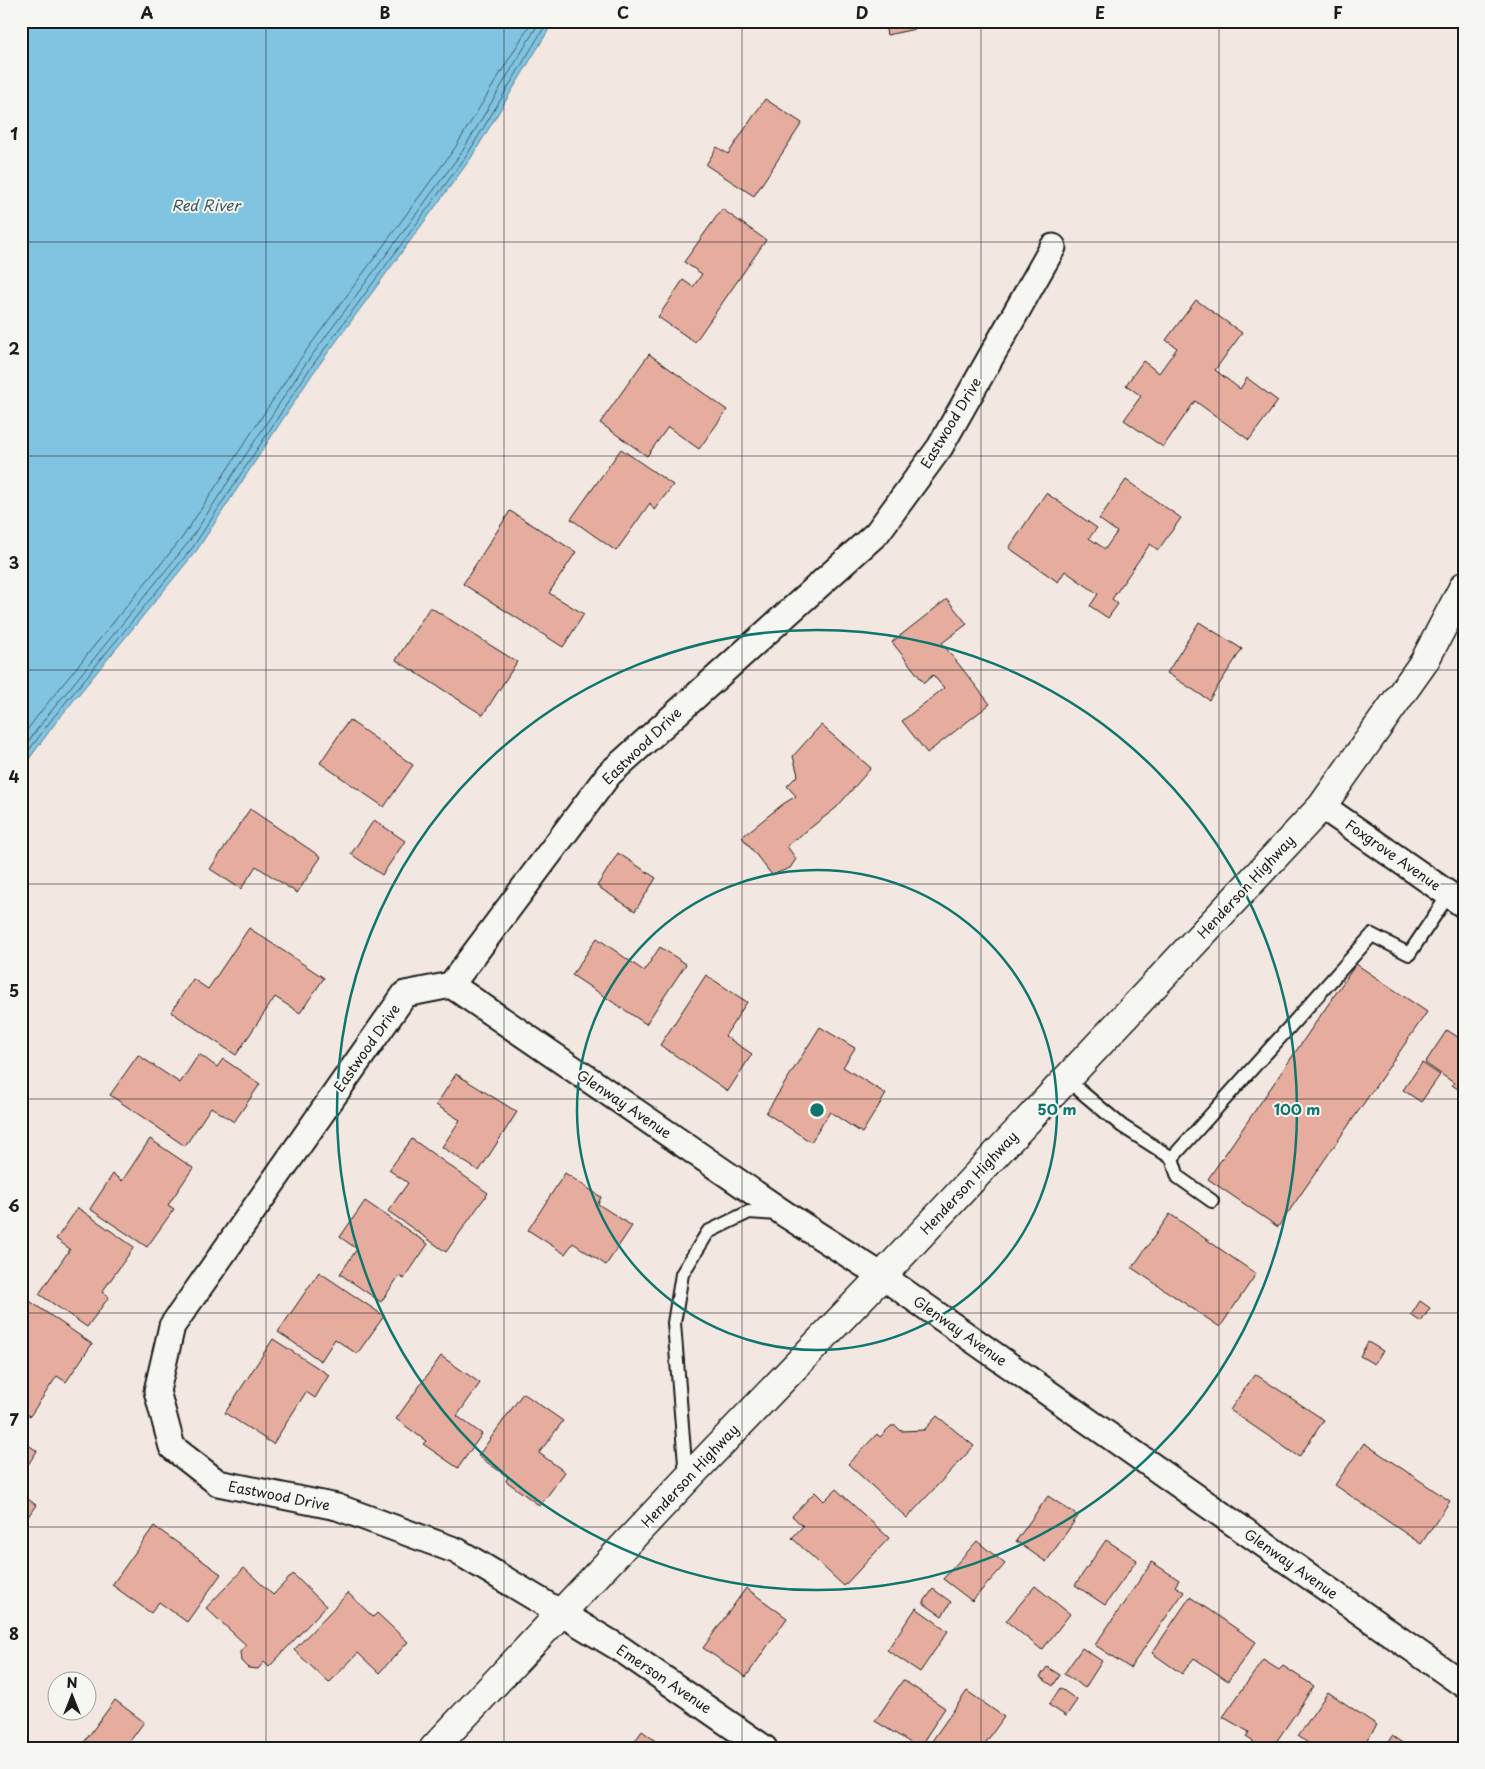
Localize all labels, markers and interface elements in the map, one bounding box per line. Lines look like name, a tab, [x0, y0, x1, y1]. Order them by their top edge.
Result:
text: A	[141, 0, 154, 24]
text: B	[380, 0, 391, 24]
text: C	[617, 0, 629, 24]
text: D	[856, 0, 868, 24]
text: E	[1095, 0, 1105, 24]
text: F	[1333, 0, 1343, 24]
text: 1	[10, 121, 18, 145]
water label: Red River	[172, 193, 242, 216]
text: 2	[8, 336, 20, 360]
street label: Eastwood Drive	[915, 373, 986, 472]
text: 3	[9, 550, 19, 574]
street label: Eastwood Drive	[597, 702, 686, 789]
text: 4	[9, 764, 20, 788]
street label: Foxgrove Avenue	[1341, 814, 1445, 895]
street label: Henderson Highway	[1192, 830, 1299, 943]
text: 5	[9, 978, 19, 1002]
street label: Eastwood Drive	[328, 999, 405, 1096]
street label: Glenway Avenue	[573, 1064, 676, 1143]
text: 50 m	[1038, 1097, 1076, 1120]
text: 100 m	[1274, 1097, 1320, 1120]
centre of rings	[808, 1101, 826, 1119]
street label: Henderson Highway	[915, 1126, 1022, 1239]
text: 6	[8, 1193, 20, 1217]
street label: Glenway Avenue	[909, 1290, 1012, 1371]
text: 7	[9, 1407, 19, 1431]
street label: Henderson Highway	[636, 1419, 743, 1532]
street label: Eastwood Drive	[226, 1475, 332, 1516]
street label: Glenway Avenue	[1240, 1523, 1343, 1604]
text: 8	[9, 1621, 19, 1645]
street label: Emerson Avenue	[613, 1639, 716, 1718]
north arrow	[48, 1672, 98, 1722]
text: N	[66, 1672, 78, 1693]

